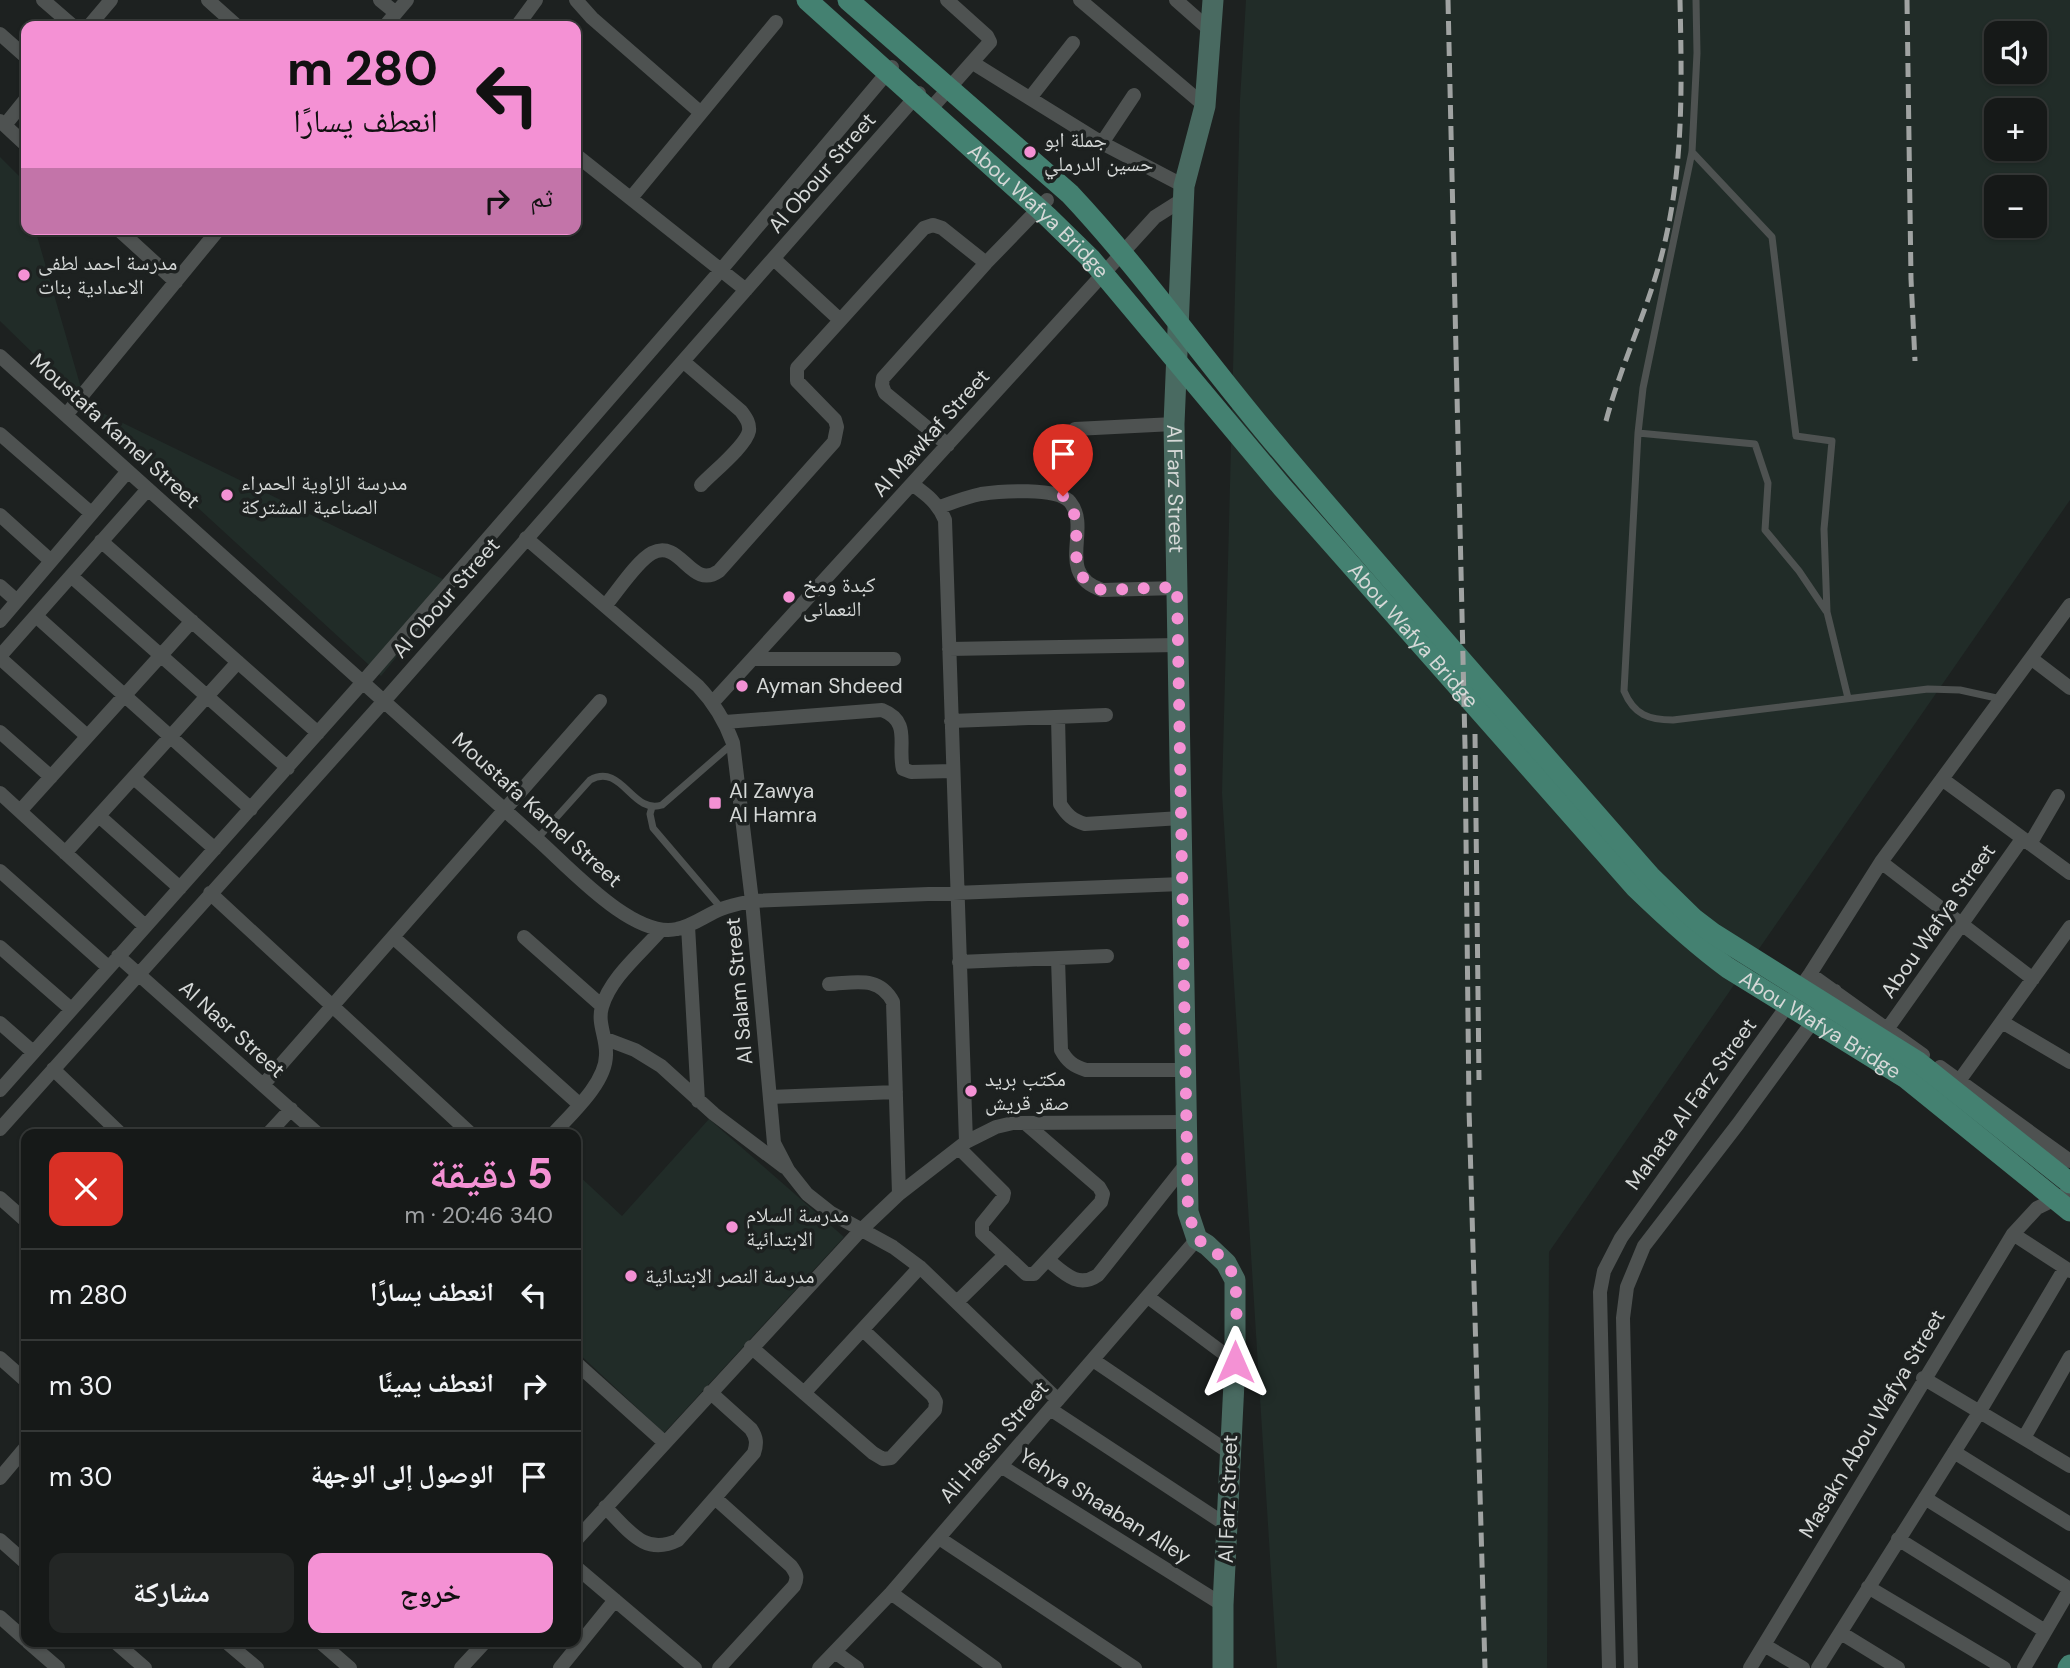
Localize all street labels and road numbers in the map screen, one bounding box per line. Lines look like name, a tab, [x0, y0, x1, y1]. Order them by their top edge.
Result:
street label: Al Obour Street	[762, 107, 882, 239]
street label: Abou Wafya Bridge	[961, 137, 1115, 284]
street label: Moustafa Kamel Street	[24, 347, 206, 515]
street label: Al Mawkaf Street	[866, 363, 996, 503]
street label: Al Farz Street	[1160, 424, 1190, 553]
street label: Al Obour Street	[386, 532, 506, 664]
street label: Abou Wafya Bridge	[1341, 557, 1485, 714]
street label: Moustafa Kamel Street	[446, 726, 628, 894]
street label: Abou Wafya Street	[1874, 838, 2002, 1004]
street label: Al Salam Street	[719, 916, 759, 1066]
street label: Abou Wafya Bridge	[1734, 964, 1906, 1085]
street label: Al Nasr Street	[173, 974, 291, 1084]
street label: Mahata Al Farz Street	[1619, 1012, 1763, 1196]
street label: Masakn Abou Wafya Street	[1793, 1305, 1951, 1543]
street label: Ali Hassn Street	[933, 1375, 1055, 1509]
street label: Al Farz Street	[1212, 1434, 1244, 1564]
street label: Yehya Shaaban Alley	[1014, 1442, 1197, 1570]

